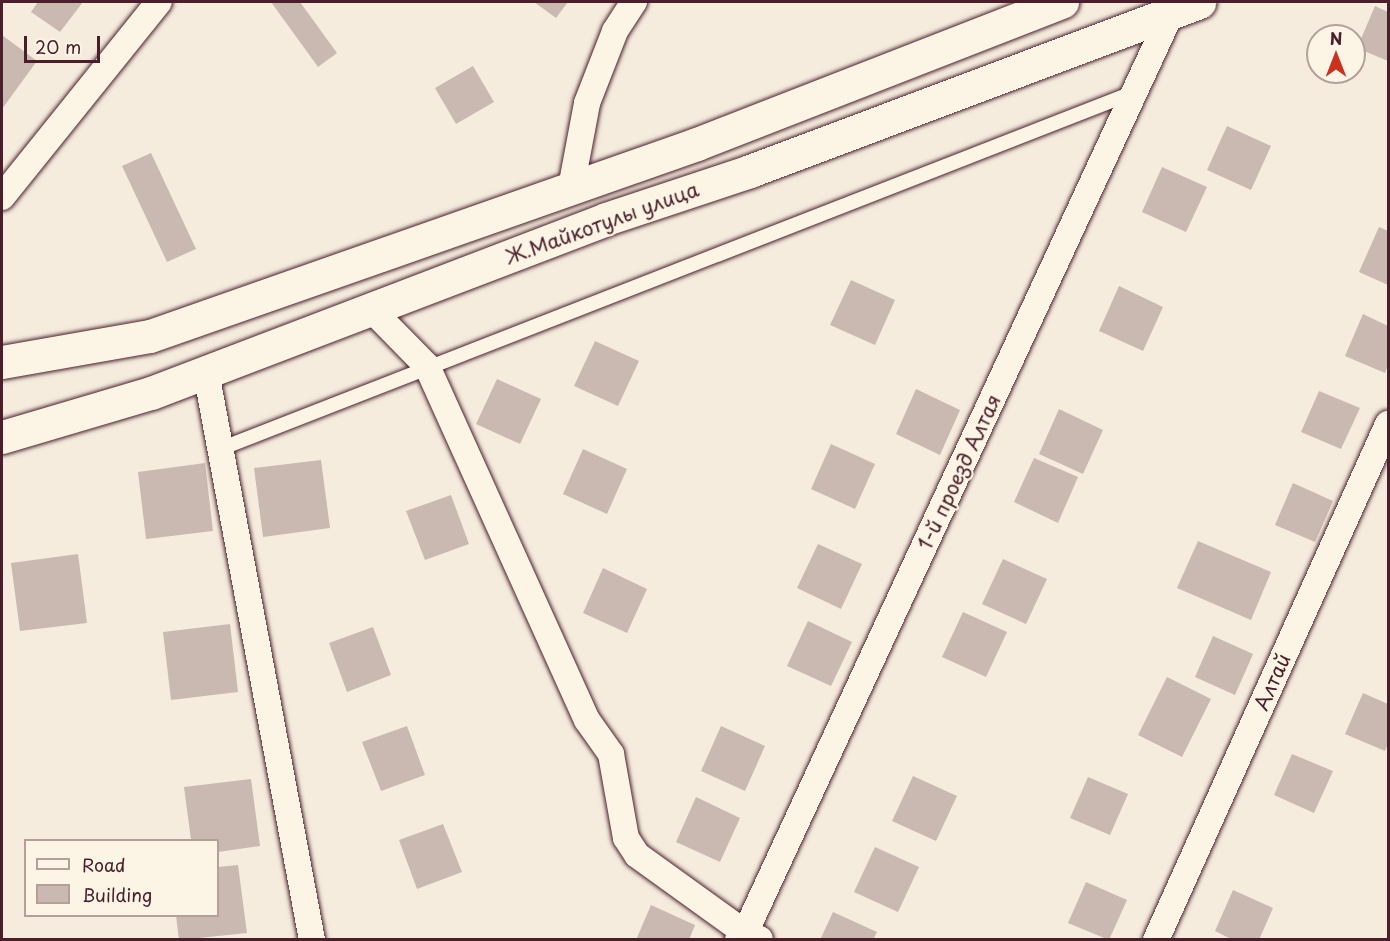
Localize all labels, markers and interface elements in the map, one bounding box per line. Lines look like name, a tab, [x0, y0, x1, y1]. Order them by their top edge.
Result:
scale bar	[27, 24, 104, 62]
north arrow	[1306, 24, 1366, 84]
text: N	[1330, 26, 1342, 50]
text: 20 m	[35, 33, 81, 60]
street label: Ж.Майкотулы улица	[502, 177, 702, 269]
street label: 1-й проезд Алтая	[912, 390, 1006, 554]
street label: Алтай	[1249, 650, 1295, 714]
legend	[24, 839, 219, 917]
text: Road	[82, 851, 126, 878]
text: Building	[82, 881, 152, 908]

